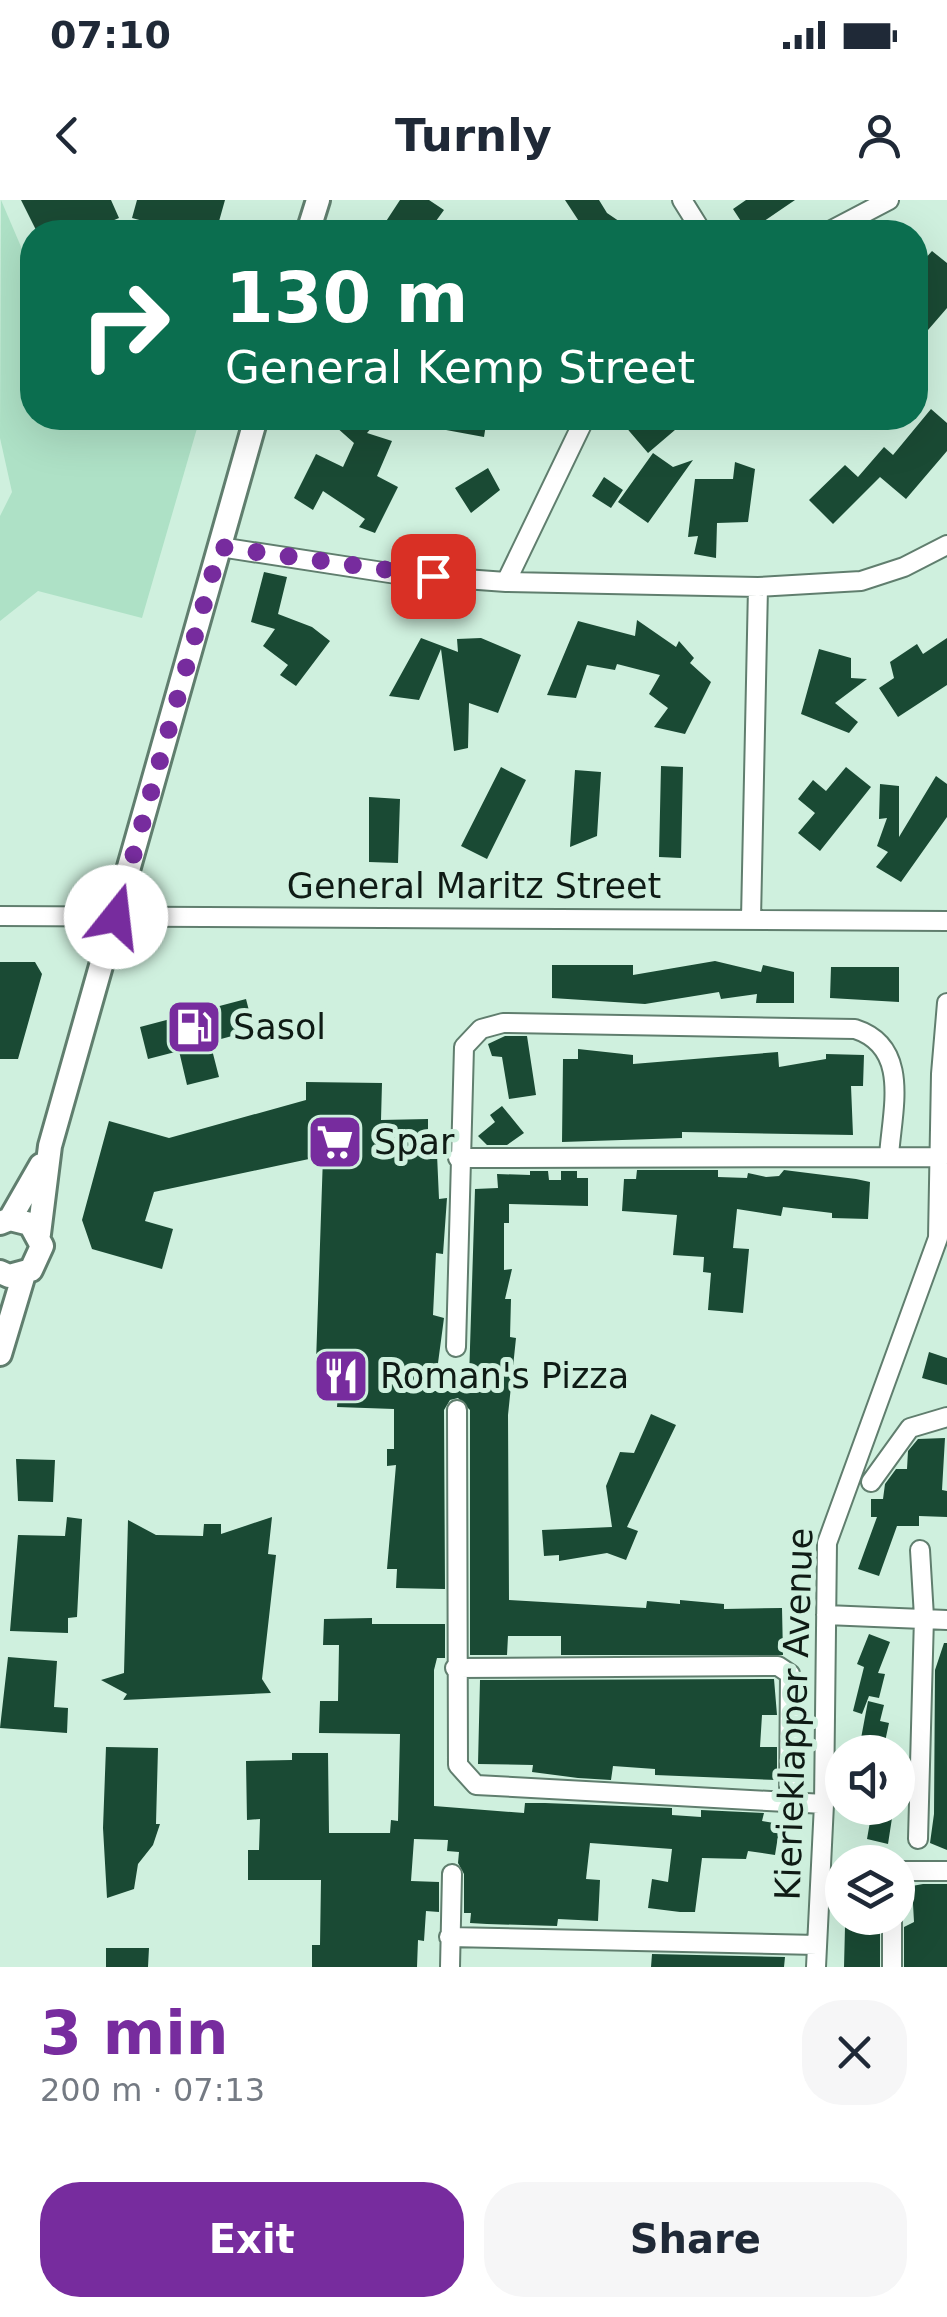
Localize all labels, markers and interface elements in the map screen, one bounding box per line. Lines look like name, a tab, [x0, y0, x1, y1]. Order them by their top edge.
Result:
text: 07:10	[50, 13, 171, 57]
icon: back	[40, 108, 95, 163]
icon: person	[852, 108, 907, 163]
text: Turnly	[395, 109, 552, 162]
text: 130 m	[225, 257, 468, 339]
icon: right	[60, 260, 190, 390]
text: General Kemp Street	[225, 341, 695, 394]
pin	[391, 534, 476, 619]
icon: arrive	[406, 549, 461, 604]
position arrow	[64, 865, 168, 969]
street label: General Maritz Street	[287, 866, 661, 906]
fuel station icon: Sasol	[164, 997, 224, 1057]
place label: Sasol	[233, 1007, 326, 1047]
supermarket icon: Spar	[305, 1112, 365, 1172]
place label: Spar	[374, 1122, 455, 1162]
restaurant icon: Roman's Pizza	[311, 1346, 371, 1406]
place label: Roman's Pizza	[380, 1356, 629, 1396]
street label: Kierieklapper Avenue	[768, 1527, 820, 1901]
map controls	[825, 1735, 915, 1935]
button: sound	[825, 1735, 915, 1825]
button: layers	[825, 1845, 915, 1935]
text: 3 min	[40, 1998, 228, 2068]
button: close	[802, 2000, 907, 2105]
text: 200 m · 07:13	[40, 2071, 265, 2109]
button: Exit	[40, 2182, 464, 2297]
button: Share	[484, 2182, 907, 2297]

